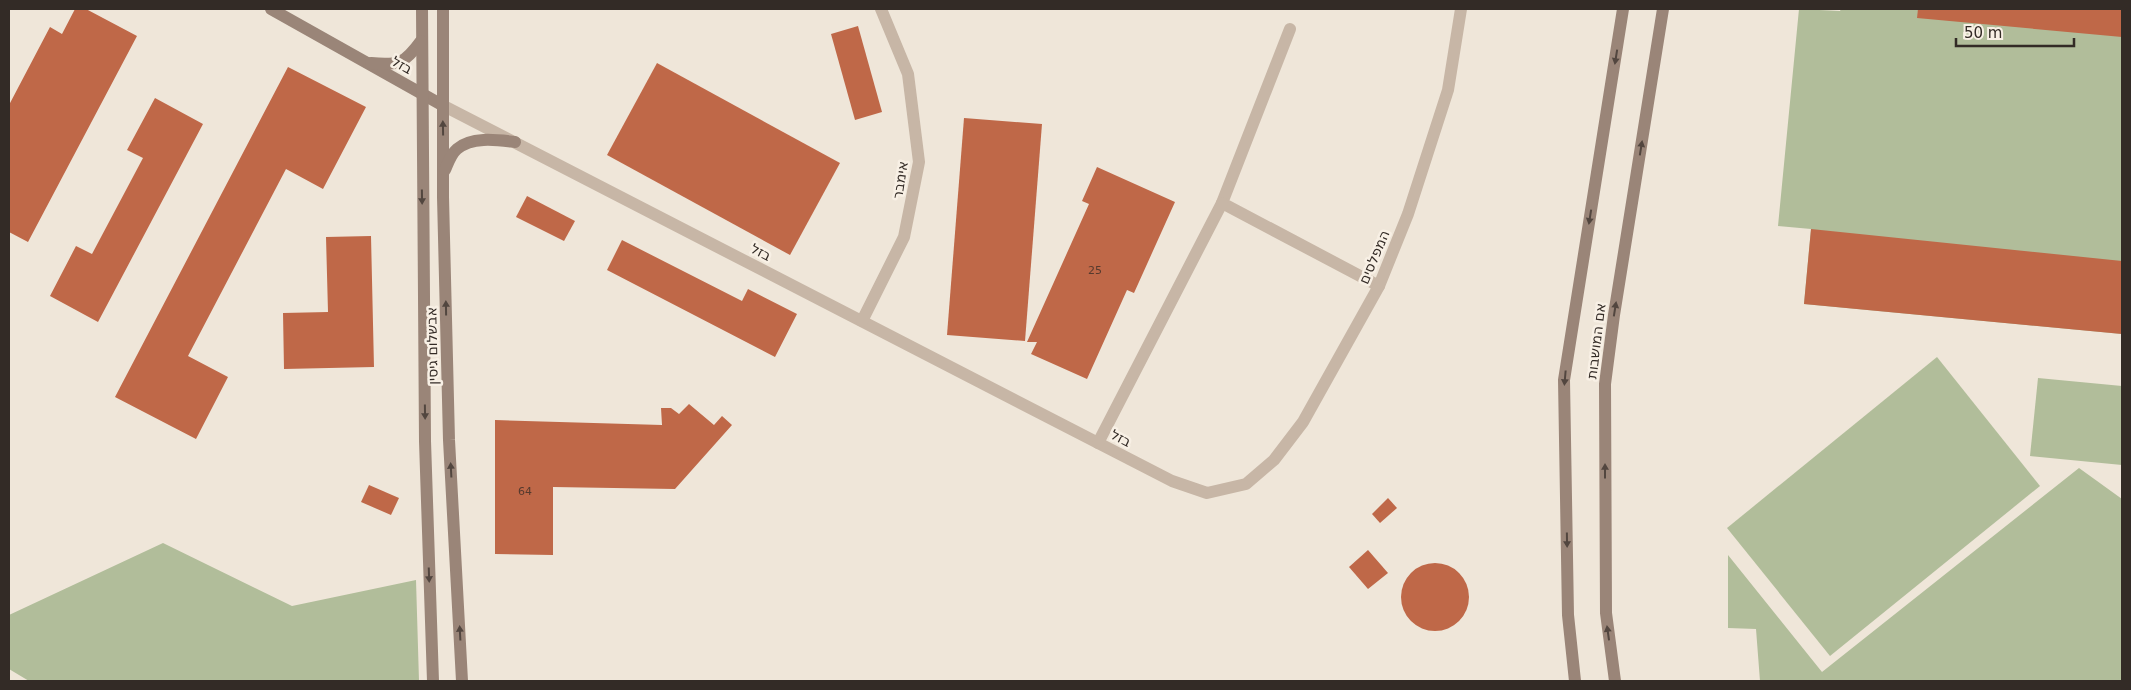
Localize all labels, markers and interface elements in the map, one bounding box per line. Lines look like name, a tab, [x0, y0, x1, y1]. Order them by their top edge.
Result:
scale bar	[1956, 15, 2074, 47]
text: 50 m	[1964, 24, 2002, 42]
one-way arrow	[1611, 49, 1619, 65]
street label: בזל	[389, 53, 415, 77]
one-way arrow	[439, 120, 447, 136]
one-way arrow	[1637, 140, 1645, 156]
street label: אימבר	[889, 160, 911, 200]
one-way arrow	[418, 190, 426, 206]
one-way arrow	[1586, 210, 1594, 226]
street label: המפלסים	[1356, 228, 1392, 286]
street label: בזל	[748, 240, 774, 264]
house number: 25	[1088, 264, 1102, 277]
one-way arrow	[442, 300, 450, 316]
one-way arrow	[1611, 300, 1619, 316]
street label: אם המושבות	[1583, 302, 1609, 380]
street label: אבשלום גיסין	[423, 307, 441, 385]
one-way arrow	[1561, 370, 1569, 386]
one-way arrow	[421, 405, 429, 421]
street label: בזל	[1108, 426, 1134, 450]
one-way arrow	[446, 462, 454, 478]
one-way arrow	[1601, 462, 1609, 478]
house number: 64	[518, 485, 532, 498]
one-way arrow	[1563, 533, 1571, 549]
one-way arrow	[426, 567, 434, 583]
one-way arrow	[455, 624, 463, 640]
one-way arrow	[1604, 625, 1612, 641]

